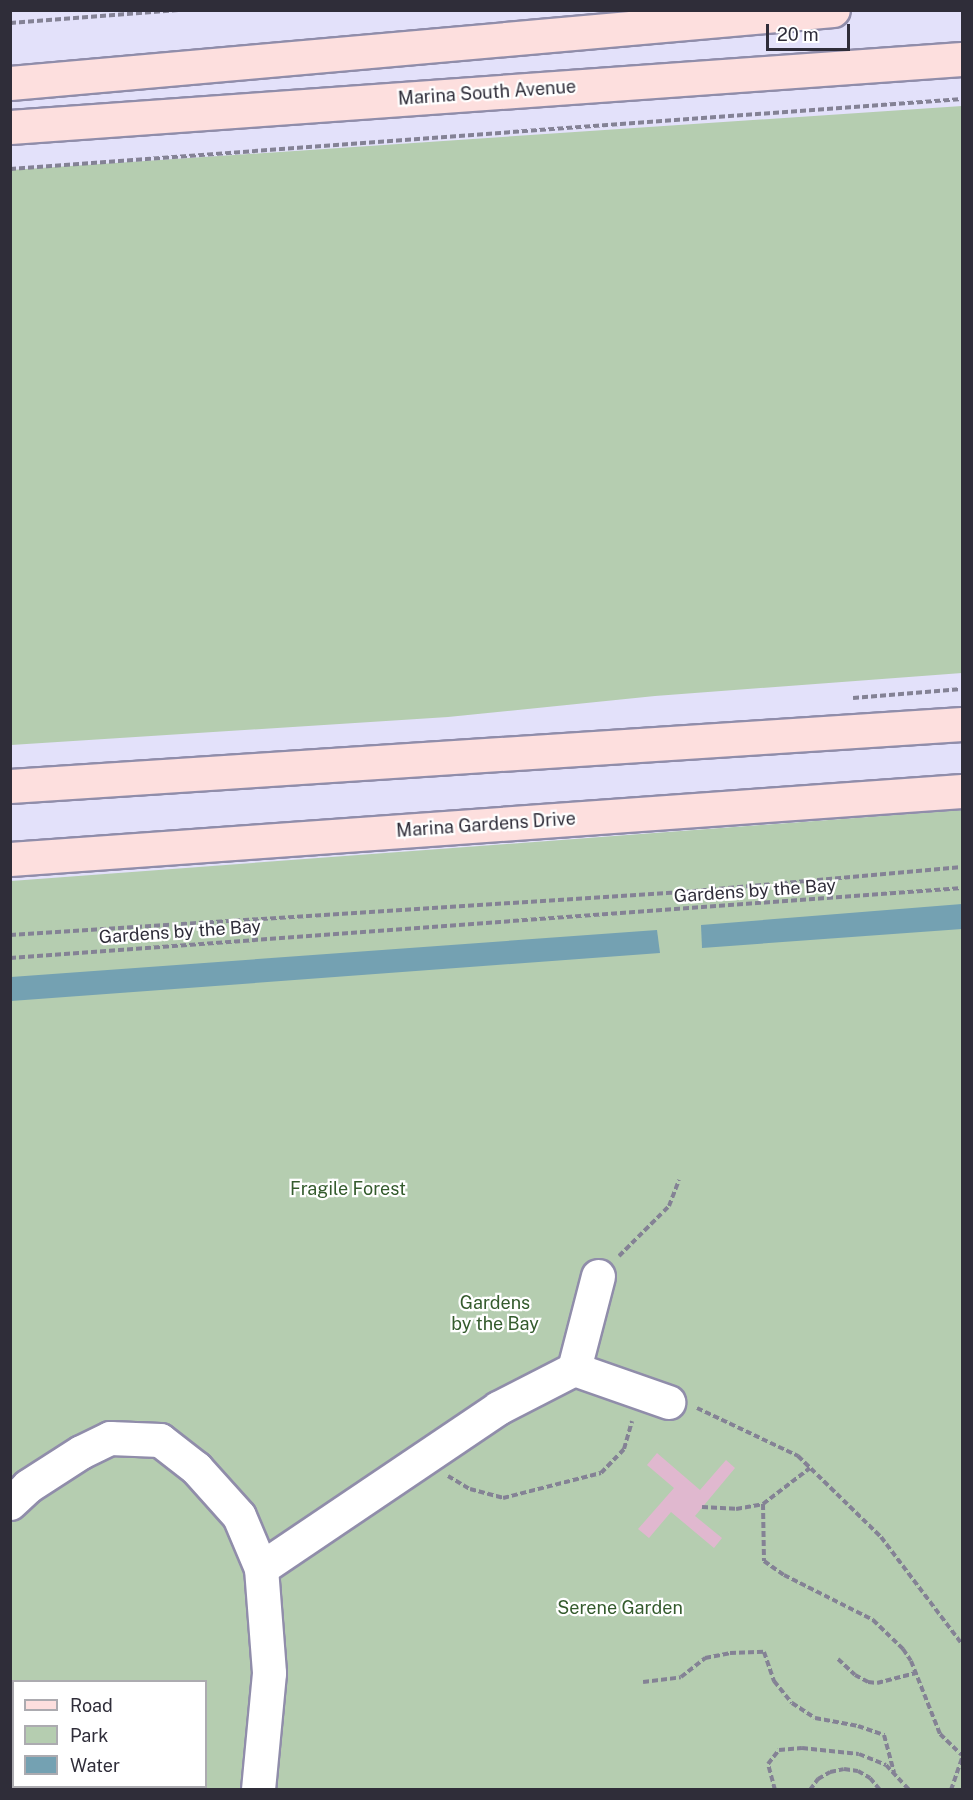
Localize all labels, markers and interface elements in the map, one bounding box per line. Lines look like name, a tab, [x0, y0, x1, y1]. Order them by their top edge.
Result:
scale bar	[769, 12, 853, 50]
text: 20 m	[777, 24, 819, 45]
street label: Marina South Avenue	[397, 76, 577, 110]
street label: Marina Gardens Drive	[395, 808, 577, 842]
street label: Gardens by the Bay	[673, 875, 837, 907]
street label: Gardens by the Bay	[98, 916, 262, 948]
park label: Fragile Forest	[290, 1178, 406, 1200]
park label: Gardens by the Bay	[451, 1293, 539, 1336]
park label: Serene Garden	[557, 1597, 683, 1619]
legend	[12, 1680, 207, 1788]
text: Road	[70, 1695, 113, 1716]
text: Park	[70, 1725, 108, 1746]
text: Water	[70, 1755, 120, 1776]

